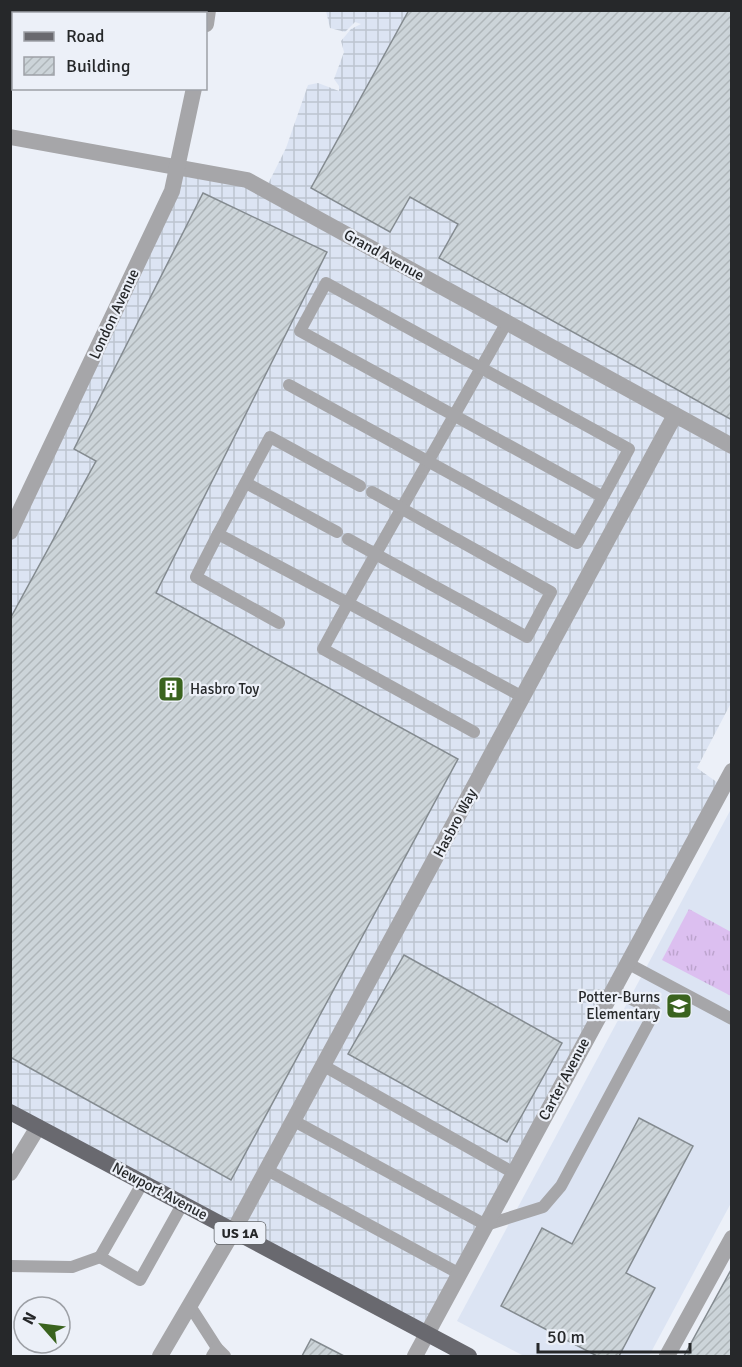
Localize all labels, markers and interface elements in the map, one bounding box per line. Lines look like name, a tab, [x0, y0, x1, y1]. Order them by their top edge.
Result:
legend	[12, 12, 207, 90]
text: Road	[66, 25, 105, 47]
text: Building	[66, 55, 130, 77]
street label: Grand Avenue	[341, 226, 427, 284]
street label: London Avenue	[85, 266, 143, 362]
building icon: Hasbro Toy	[156, 674, 186, 704]
place label: Hasbro Toy	[190, 680, 259, 698]
street label: Hasbro Way	[429, 786, 481, 860]
place label: Potter-Burns Elementary	[578, 988, 660, 1023]
school or university icon: Potter-Burns Elementary	[664, 991, 694, 1021]
street label: Carter Avenue	[535, 1035, 593, 1123]
street label: Newport Avenue	[109, 1158, 211, 1224]
road number: US 1A	[214, 1222, 266, 1244]
north arrow	[12, 1295, 72, 1355]
text: N	[18, 1309, 41, 1328]
scale bar	[538, 1316, 690, 1354]
text: 50 m	[547, 1326, 585, 1348]

